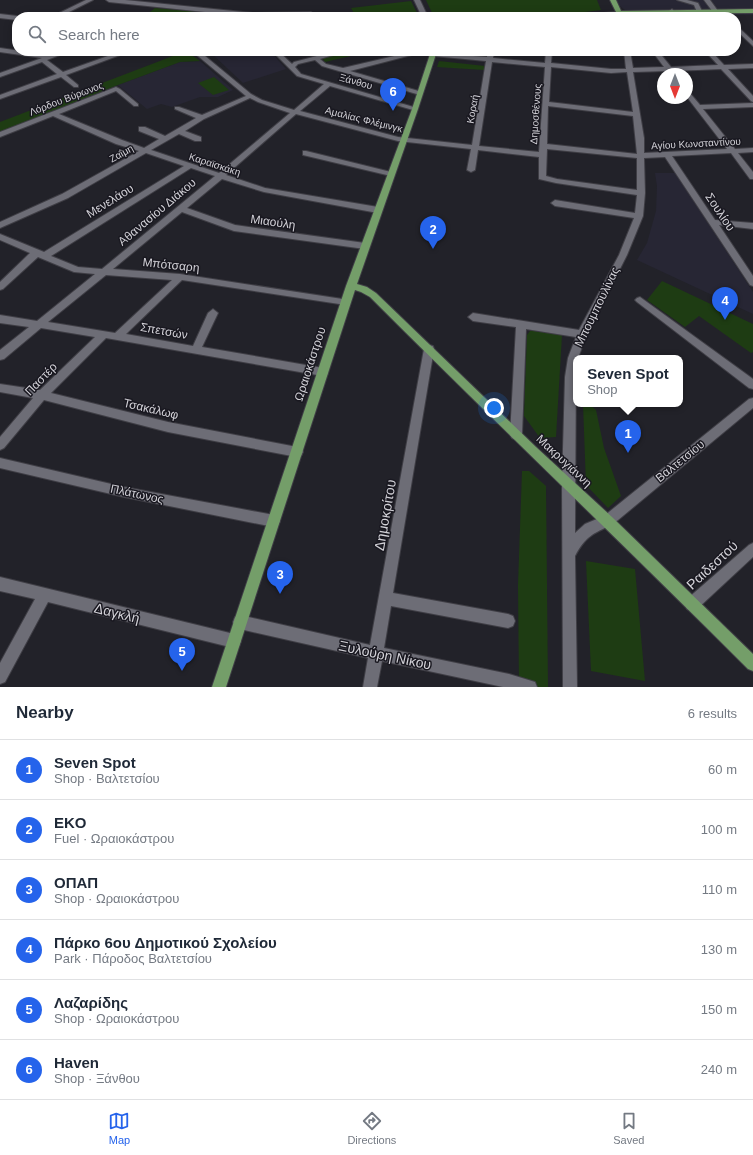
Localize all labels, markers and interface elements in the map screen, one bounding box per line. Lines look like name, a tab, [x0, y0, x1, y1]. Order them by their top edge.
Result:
search box	[12, 12, 741, 56]
icon: search	[26, 23, 48, 45]
text: Search here	[58, 26, 140, 43]
north arrow	[657, 68, 693, 104]
street label: Ξάνθου	[338, 72, 374, 91]
pin: 6	[380, 78, 406, 111]
street label: Λόρδου Βύρωνος	[28, 79, 105, 118]
street label: Δημοσθένους	[528, 83, 543, 145]
street label: Κοραή	[465, 94, 480, 124]
street label: Αμαλίας Φλέμινγκ	[324, 105, 405, 135]
street label: Αγίου Κωνσταντίνου	[651, 136, 741, 151]
street label: Ζαΐμη	[107, 142, 135, 164]
street label: Καραϊσκάκη	[188, 151, 242, 178]
street label: Αθανασίου Διάκου	[115, 175, 199, 249]
street label: Μενελάου	[84, 181, 136, 221]
street label: Σουλίου	[702, 190, 738, 234]
street label: Μιαούλη	[249, 212, 297, 232]
pin: 2	[420, 216, 446, 249]
street label: Μπότσαρη	[142, 255, 200, 275]
street label: Μπουμπουλίνας	[572, 265, 622, 349]
pin: 4	[712, 287, 738, 320]
street label: Σπετσών	[139, 320, 189, 342]
street label: Ωραιοκάστρου	[291, 325, 329, 403]
popup	[573, 355, 683, 407]
street label: Παστέρ	[22, 360, 60, 398]
text: Seven Spot	[587, 365, 669, 382]
text: Shop	[587, 382, 618, 397]
street label: Τσακάλωφ	[122, 396, 180, 422]
your location	[484, 398, 504, 418]
pin: 1	[615, 420, 641, 453]
street label: Μακρυγιάννη	[533, 432, 595, 490]
street label: Βαλτετσίου	[653, 437, 707, 485]
street label: Δημοκρίτου	[371, 478, 399, 552]
street label: Πλάτωνος	[109, 482, 165, 506]
street label: Ραιδεστού	[683, 537, 741, 593]
pin: 3	[267, 561, 293, 594]
street label: Δαγκλή	[93, 600, 141, 626]
street label: Ξυλούρη Νίκου	[337, 637, 433, 673]
pin: 5	[169, 638, 195, 671]
text: Nearby	[16, 703, 74, 722]
text: 6 results	[688, 706, 737, 721]
text: Seven Spot	[54, 754, 136, 771]
text: 1	[25, 762, 33, 777]
text: 60 m	[708, 762, 737, 777]
text: Shop · Βαλτετσίου	[54, 771, 160, 786]
text: EKO	[54, 814, 87, 831]
text: 2	[25, 822, 33, 837]
text: 100 m	[701, 822, 737, 837]
text: Fuel · Ωραιοκάστρου	[54, 831, 174, 846]
text: ΟΠΑΠ	[54, 874, 98, 891]
text: 3	[25, 882, 33, 897]
text: 110 m	[702, 882, 737, 897]
text: Shop · Ωραιοκάστρου	[54, 891, 179, 906]
text: Πάρκο 6ου Δημοτικού Σχολείου	[54, 934, 277, 951]
text: 4	[25, 942, 33, 957]
text: 130 m	[701, 942, 737, 957]
text: Park · Πάροδος Βαλτετσίου	[54, 951, 212, 966]
text: Λαζαρίδης	[54, 994, 128, 1011]
text: 5	[25, 1002, 33, 1017]
text: 150 m	[701, 1002, 737, 1017]
text: Shop · Ωραιοκάστρου	[54, 1011, 179, 1026]
text: Haven	[54, 1054, 99, 1071]
text: 6	[25, 1062, 33, 1077]
text: 240 m	[701, 1062, 737, 1077]
text: Shop · Ξάνθου	[54, 1071, 140, 1086]
tab: Map	[108, 1110, 130, 1146]
tab: Directions	[347, 1110, 396, 1146]
tab: Saved	[613, 1110, 644, 1146]

